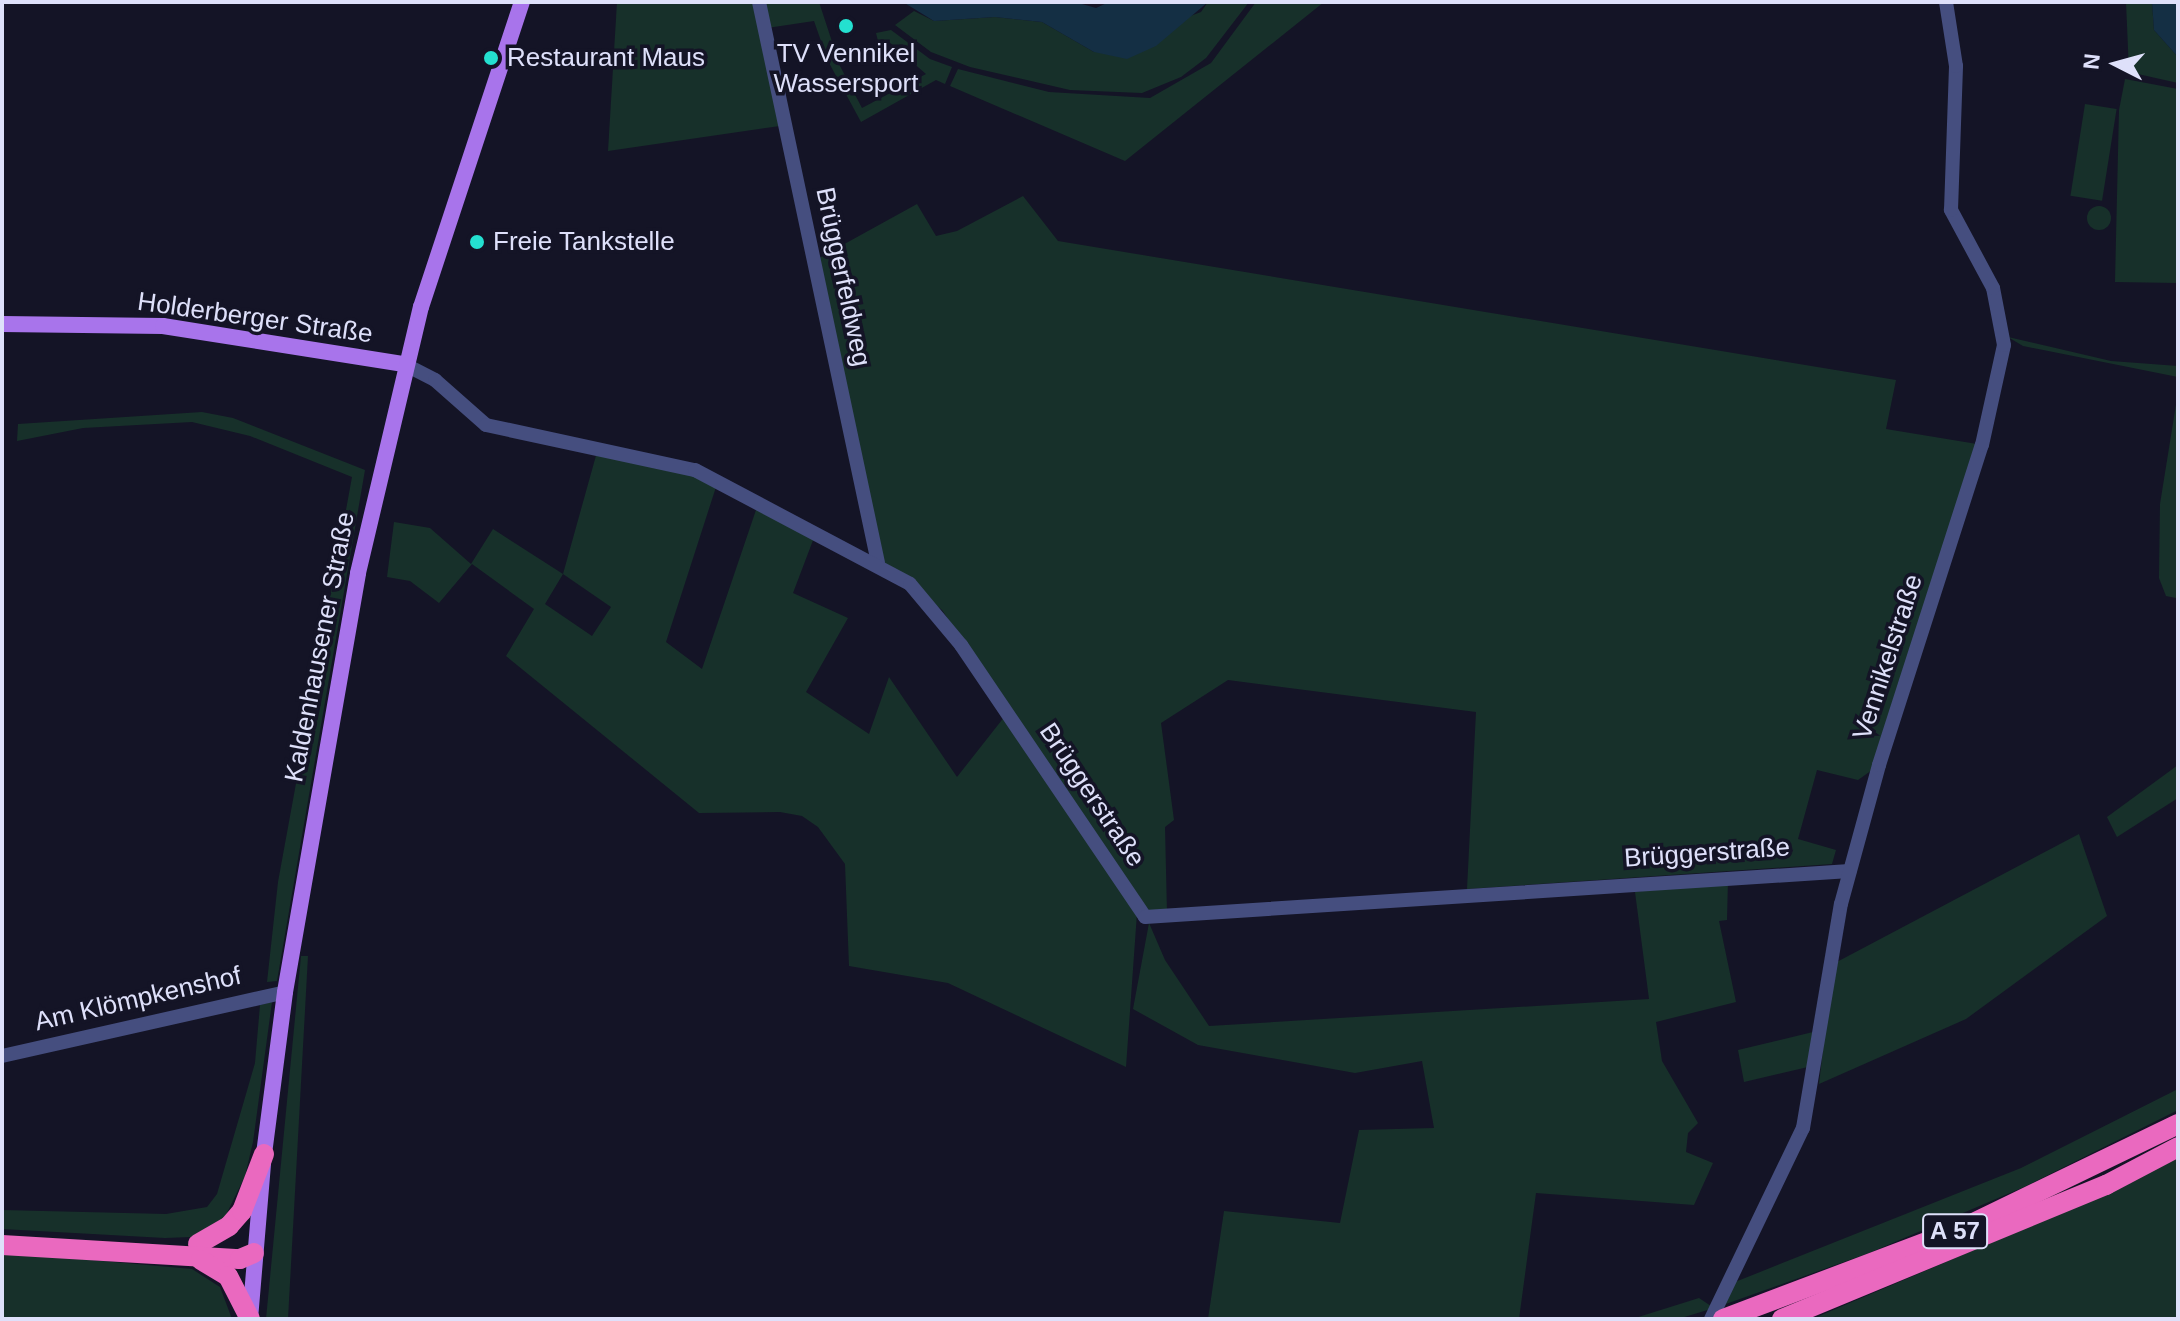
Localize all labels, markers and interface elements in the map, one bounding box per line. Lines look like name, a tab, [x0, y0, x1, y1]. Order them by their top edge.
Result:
marker: TV Vennikel Wassersport	[837, 17, 855, 35]
north arrow	[2076, 24, 2156, 104]
place label: TV Vennikel Wassersport	[774, 38, 918, 100]
place label: Restaurant Maus	[507, 42, 705, 74]
marker: Restaurant Maus	[482, 49, 500, 67]
text: N	[2078, 52, 2105, 71]
street label: Brüggerfeldweg	[809, 185, 877, 369]
place label: Freie Tankstelle	[493, 226, 675, 258]
marker: Freie Tankstelle	[468, 233, 486, 251]
street label: Holderberger Straße	[135, 286, 375, 350]
street label: Kaldenhausener Straße	[278, 509, 362, 785]
street label: Vennikelstraße	[1847, 570, 1929, 744]
street label: Brüggerstraße	[1033, 717, 1151, 873]
street label: Brüggerstraße	[1623, 832, 1791, 874]
street label: Am Klömpkenshof	[32, 960, 244, 1038]
road number: A 57	[1921, 1211, 1989, 1251]

